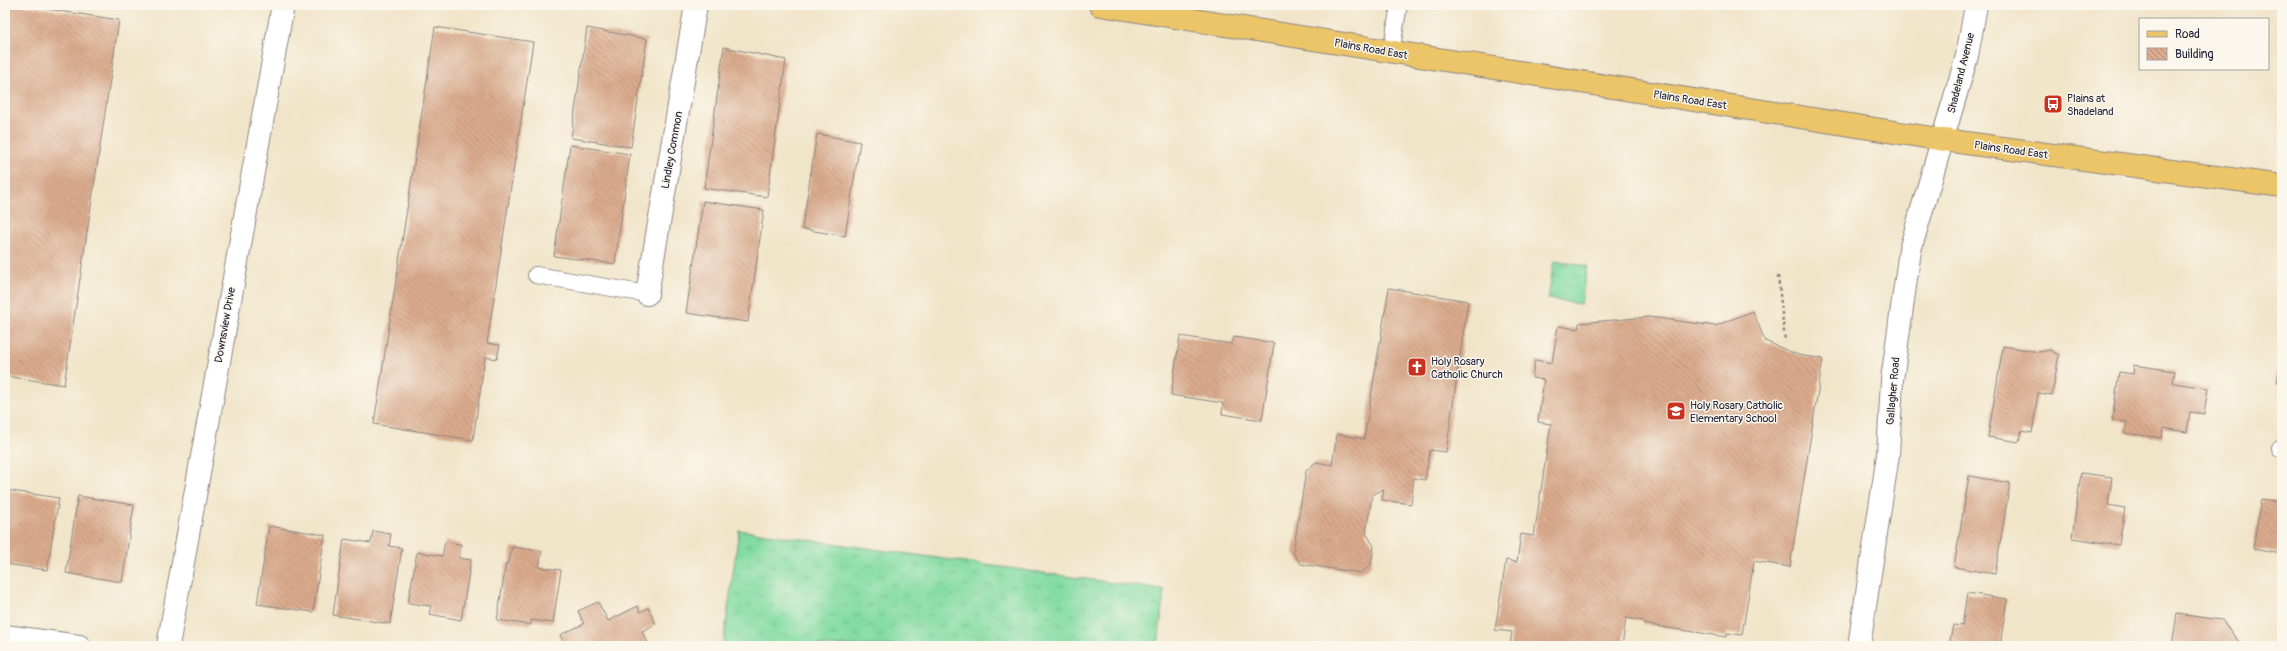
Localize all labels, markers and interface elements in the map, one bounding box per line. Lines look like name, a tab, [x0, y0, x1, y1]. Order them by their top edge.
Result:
legend	[2139, 18, 2269, 70]
text: Road	[2175, 27, 2200, 42]
street label: Shadeland Avenue	[1945, 31, 1977, 115]
street label: Plains Road East	[1333, 36, 1409, 62]
text: Building	[2175, 47, 2214, 62]
street label: Plains Road East	[1652, 88, 1728, 112]
place label: Plains at Shadeland	[2067, 92, 2114, 118]
bus stop icon: Plains at Shadeland	[2042, 93, 2064, 115]
street label: Lindley Common	[659, 110, 685, 190]
street label: Plains Road East	[1973, 138, 2049, 162]
street label: Downsview Drive	[212, 286, 238, 364]
place label: Holy Rosary Catholic Church	[1431, 355, 1503, 381]
church icon: Holy Rosary Catholic Church	[1406, 356, 1428, 378]
street label: Gallagher Road	[1884, 357, 1902, 425]
place label: Holy Rosary Catholic Elementary School	[1690, 399, 1784, 425]
school or university icon: Holy Rosary Catholic Elementary School	[1665, 400, 1687, 422]

